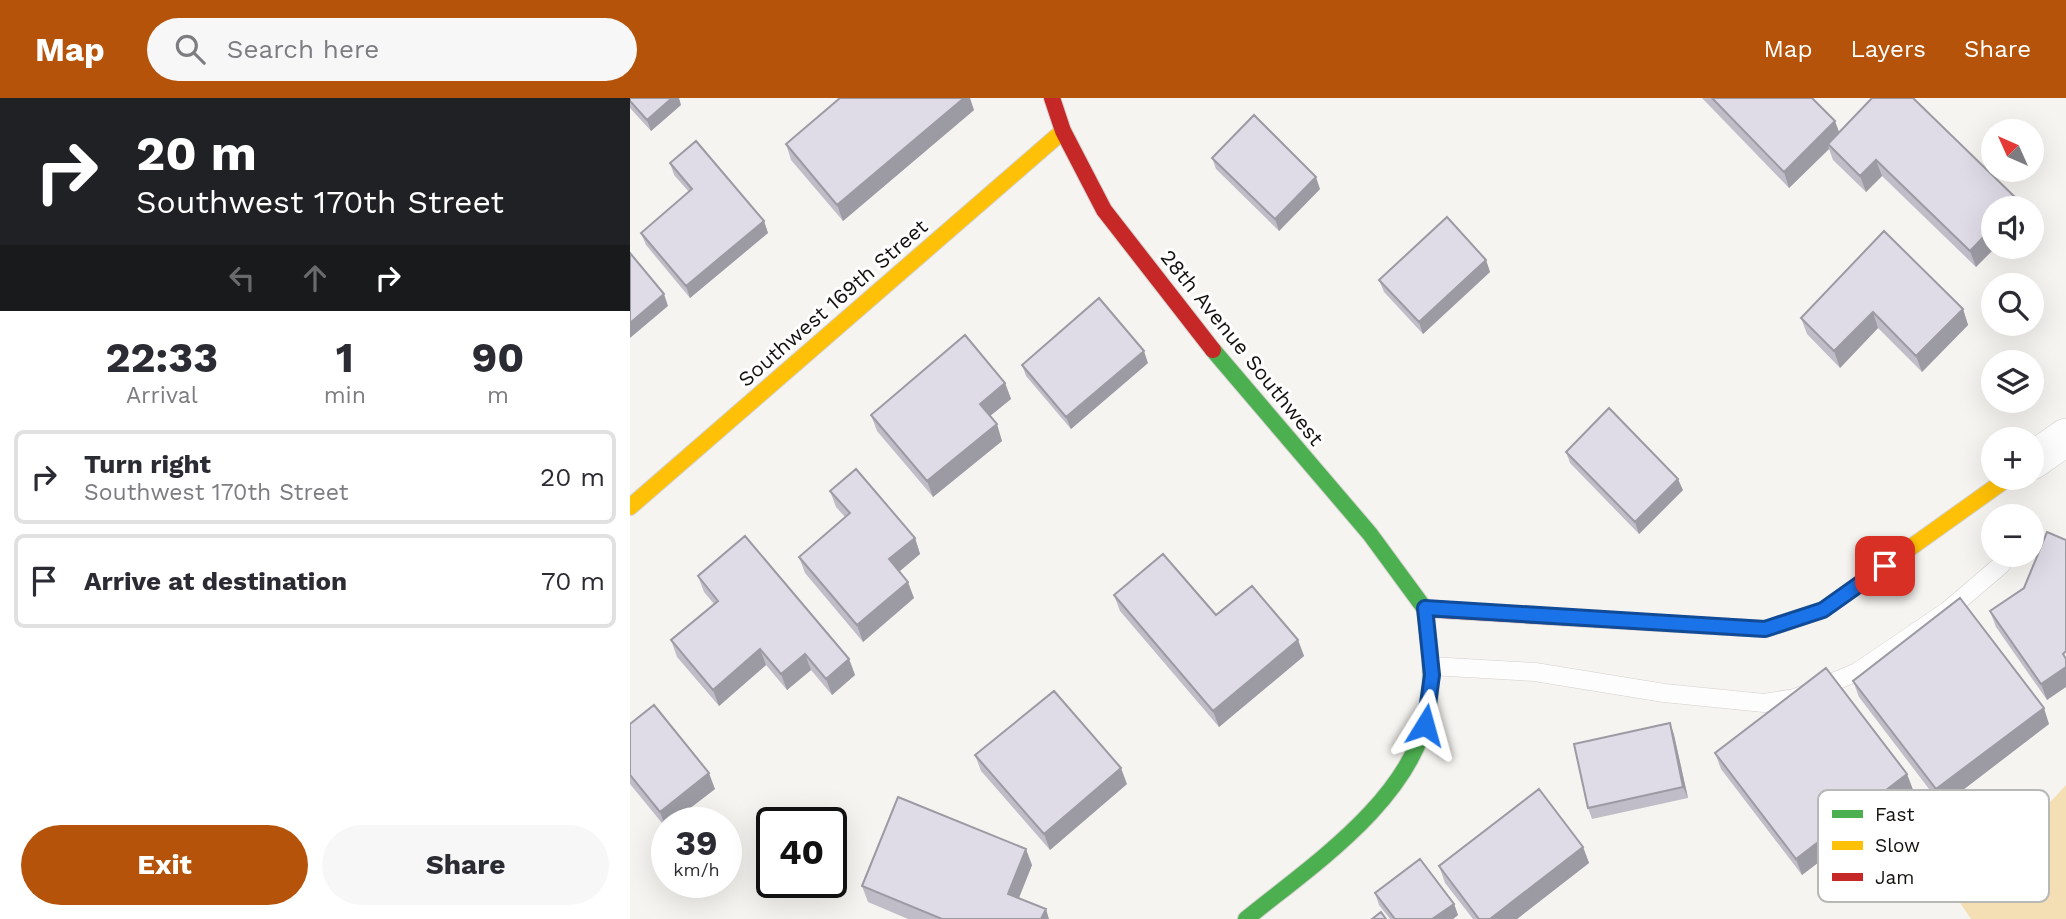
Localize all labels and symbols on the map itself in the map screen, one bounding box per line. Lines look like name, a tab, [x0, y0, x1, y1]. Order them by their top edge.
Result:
north arrow	[1981, 119, 2044, 182]
street label: Southwest 169th Street	[733, 213, 933, 392]
street label: 28th Avenue Southwest	[1156, 245, 1329, 451]
pin	[1855, 536, 1915, 596]
position arrow	[1388, 688, 1462, 762]
legend	[1818, 790, 2049, 902]
text: Fast	[1875, 803, 1914, 826]
speed limit sign: 40	[756, 807, 847, 898]
text: Slow	[1875, 834, 1920, 857]
text: Jam	[1875, 866, 1914, 889]

